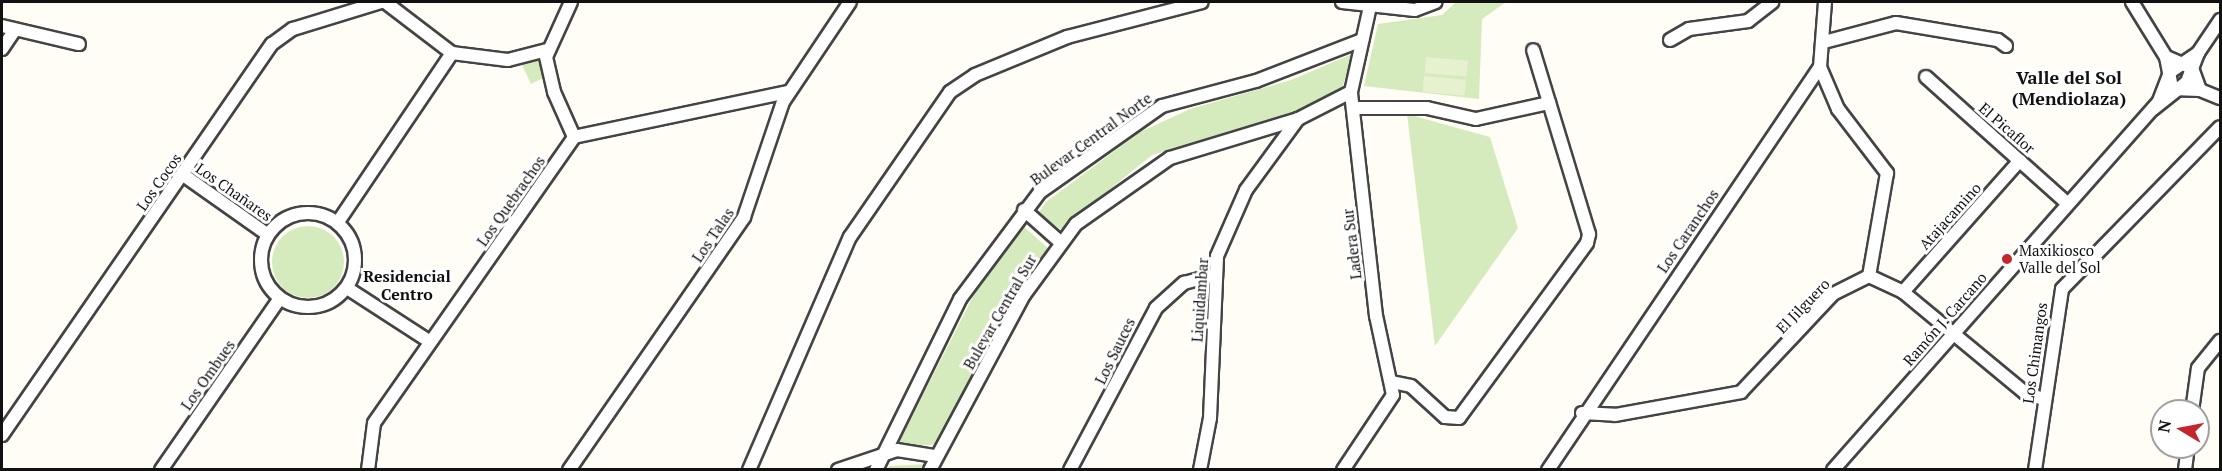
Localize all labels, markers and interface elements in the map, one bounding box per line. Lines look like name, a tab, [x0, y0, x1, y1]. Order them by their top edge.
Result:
district label: Valle del Sol (Mendiolaza)	[2012, 67, 2126, 110]
street label: Bulevar Central Norte	[1027, 89, 1155, 189]
street label: El Picaflor	[1975, 99, 2039, 157]
street label: Los Cocos	[133, 150, 185, 214]
street label: Los Quebrachos	[473, 152, 549, 250]
street label: Los Chañares	[192, 159, 276, 225]
street label: Atajacamino	[1915, 179, 1985, 253]
street label: Los Caranchos	[1653, 186, 1723, 276]
street label: Los Talas	[688, 204, 738, 266]
street label: Ladera Sur	[1339, 208, 1365, 280]
place label: Maxikiosco Valle del Sol	[2019, 241, 2101, 276]
street label: Bulevar Central Sur	[960, 251, 1040, 373]
marker: Maxikiosco Valle del Sol	[2000, 252, 2014, 266]
street label: Liquidambar	[1188, 257, 1212, 343]
district label: Residencial Centro	[363, 266, 451, 304]
street label: Ramón J. Carcano	[1899, 268, 1991, 370]
street label: El Jilguero	[1773, 275, 1833, 337]
street label: Los Chimangos	[2019, 301, 2051, 405]
street label: Los Sauces	[1091, 315, 1139, 387]
street label: Los Ombues	[177, 336, 239, 414]
north arrow	[2150, 399, 2210, 459]
text: N	[2152, 418, 2176, 434]

